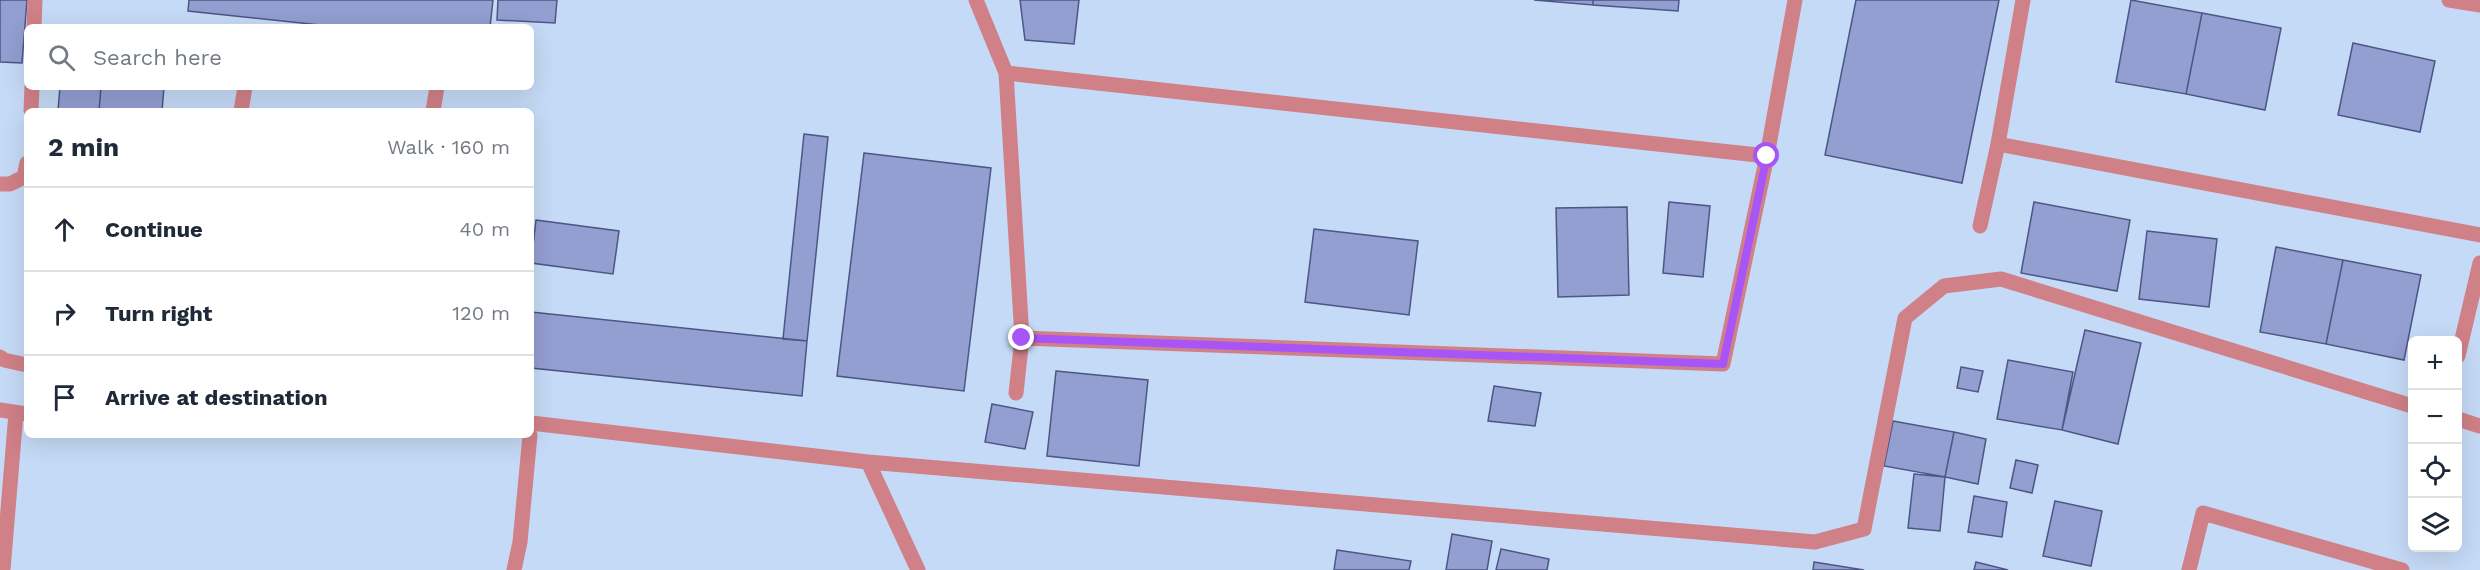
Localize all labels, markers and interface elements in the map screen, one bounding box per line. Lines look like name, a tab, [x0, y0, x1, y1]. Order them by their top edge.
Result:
search box	[24, 24, 534, 90]
icon: search	[45, 41, 78, 74]
text: Search here	[93, 45, 222, 70]
text: 2 min	[48, 132, 119, 162]
text: Walk · 160 m	[387, 135, 510, 159]
route start	[1753, 142, 1779, 168]
icon: ahead	[48, 213, 81, 246]
text: Continue	[105, 217, 203, 242]
text: 40 m	[459, 217, 510, 241]
icon: right	[48, 297, 81, 330]
text: Turn right	[105, 301, 212, 326]
text: 120 m	[452, 301, 510, 325]
route end	[1008, 324, 1034, 350]
map controls	[2408, 336, 2462, 552]
button: +	[2408, 336, 2462, 390]
icon: arrive	[48, 381, 81, 414]
text: Arrive at destination	[105, 385, 328, 410]
button: −	[2408, 390, 2462, 444]
button: locate	[2408, 444, 2462, 498]
button: layers	[2408, 498, 2462, 552]

